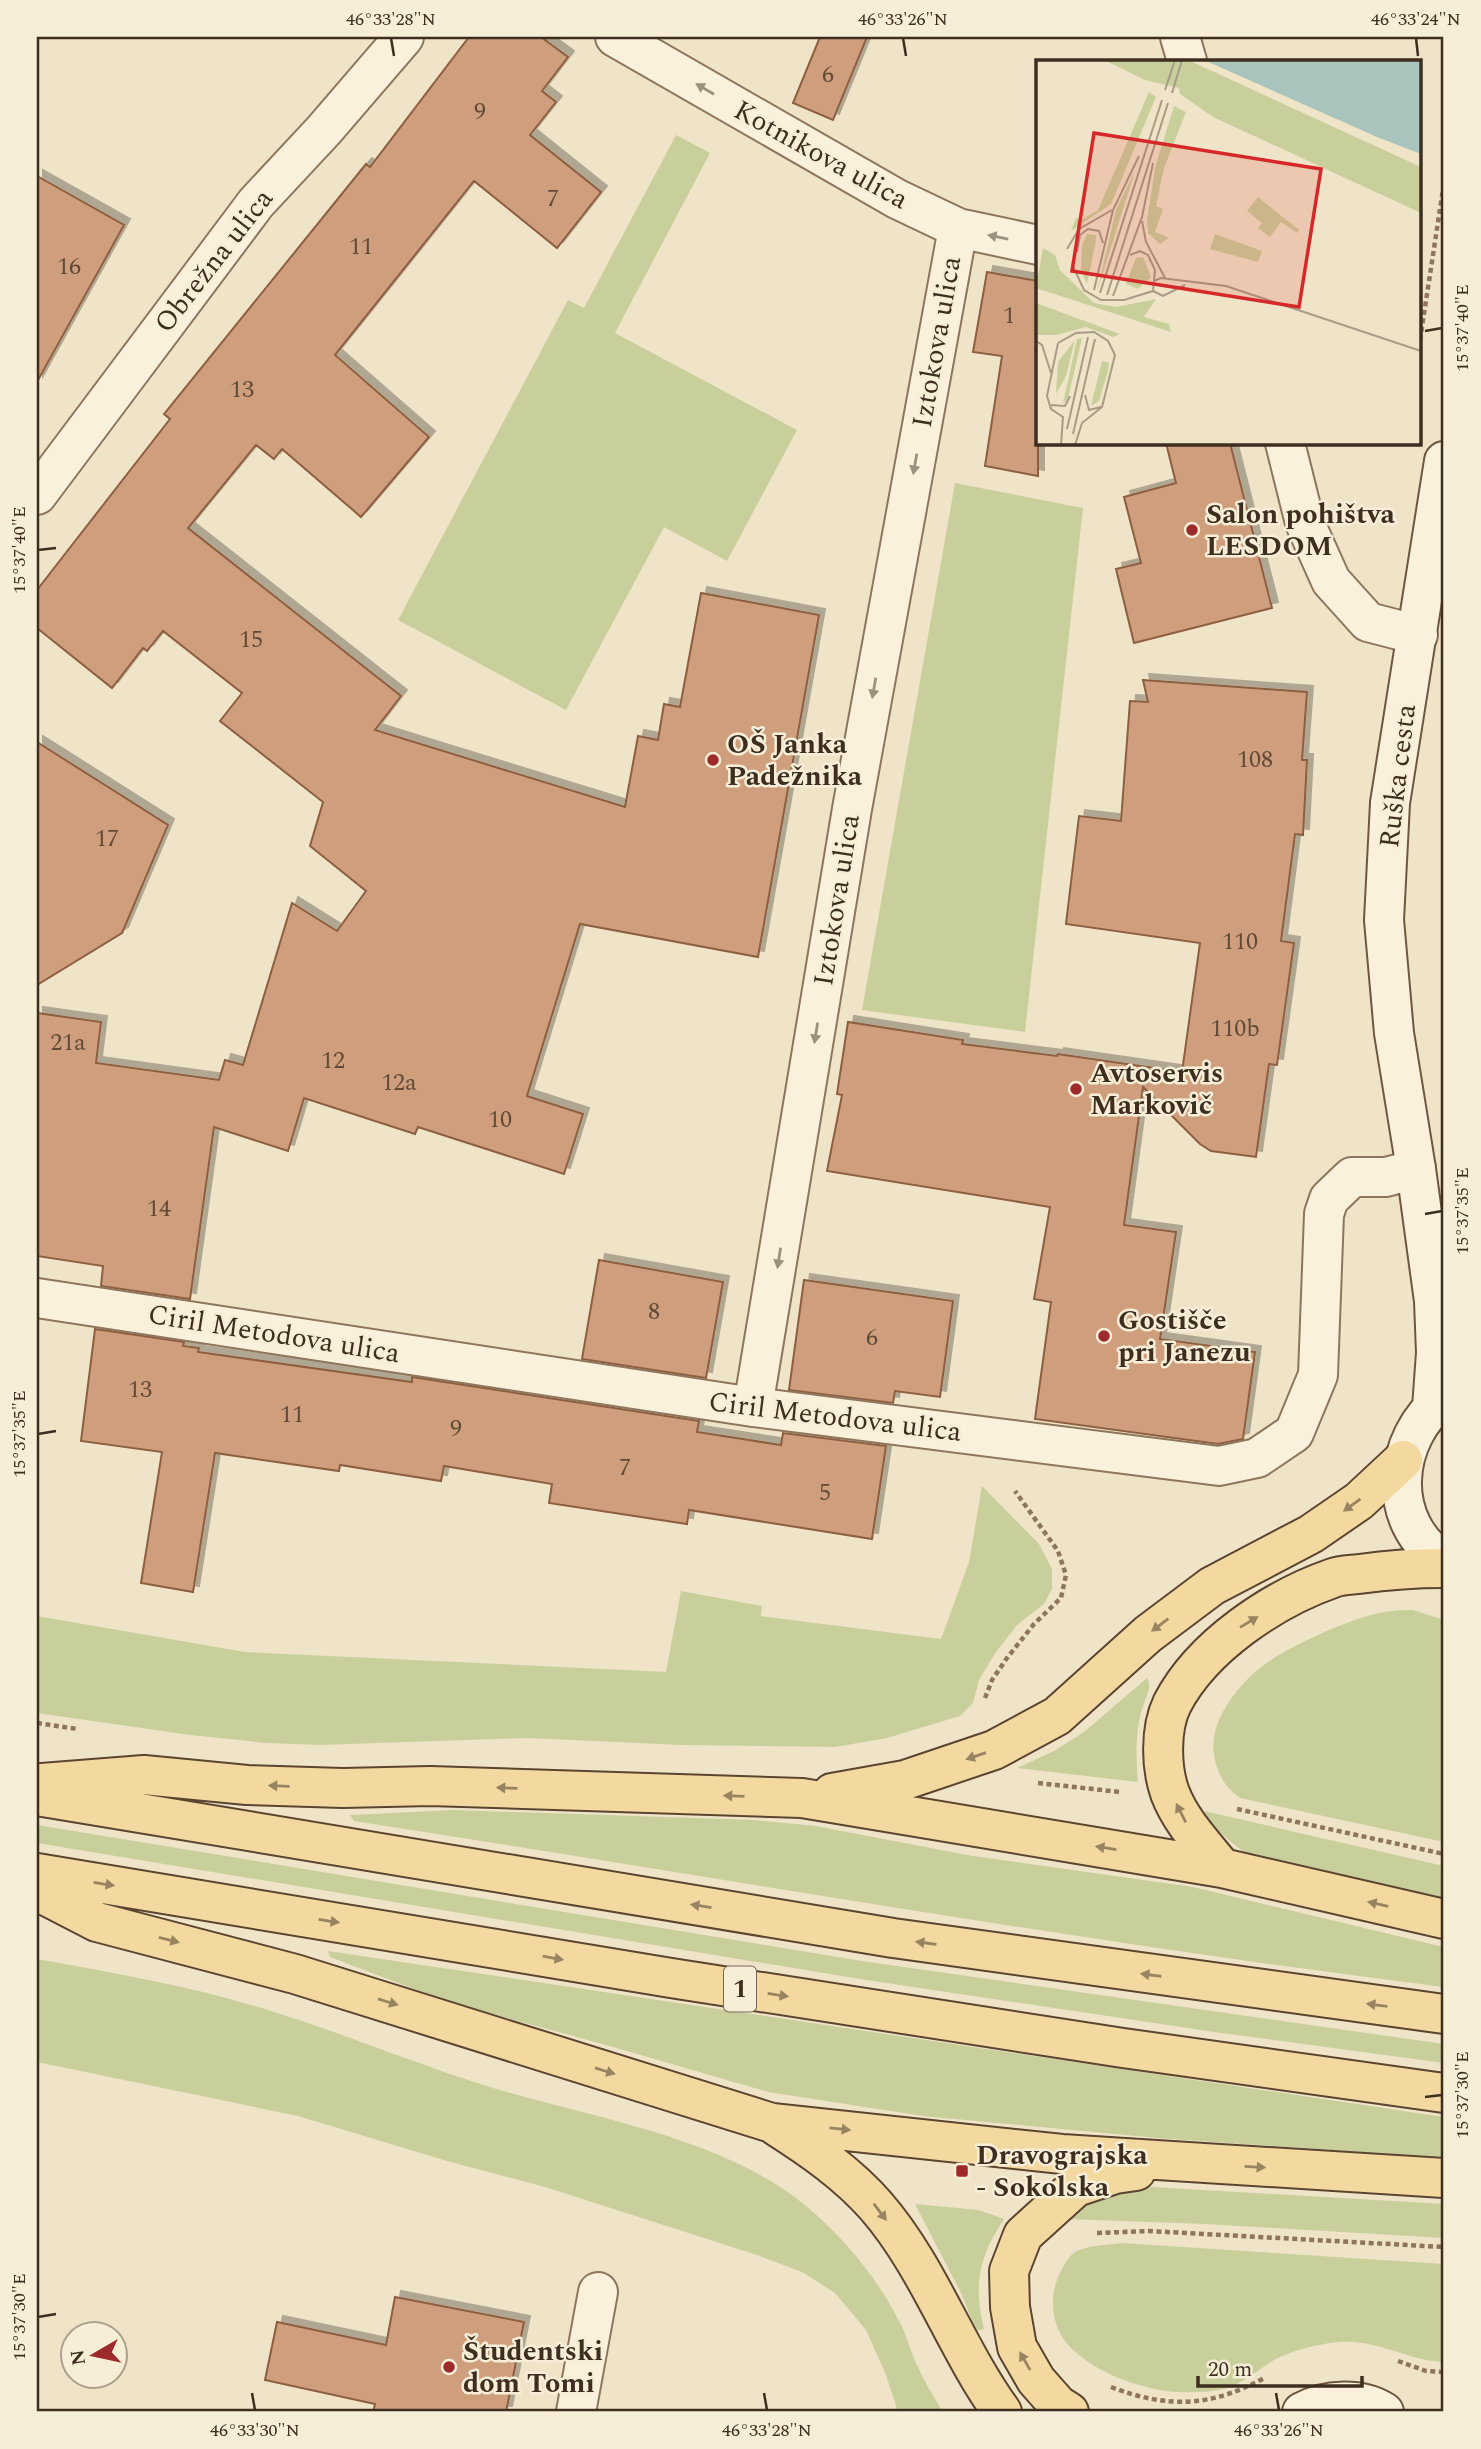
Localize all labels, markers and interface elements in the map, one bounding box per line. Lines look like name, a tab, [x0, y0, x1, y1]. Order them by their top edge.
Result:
text: 46°33'28"N	[346, 6, 436, 33]
text: 46°33'26"N	[858, 6, 948, 33]
text: 46°33'24"N	[1371, 6, 1461, 33]
house number: 6	[822, 57, 834, 93]
inset map	[1036, 60, 1422, 444]
one-way arrow	[695, 83, 714, 96]
street label: Kotnikova ulica	[726, 89, 916, 221]
house number: 9	[474, 94, 486, 130]
street label: Obrežna ulica	[144, 179, 284, 342]
house number: 7	[547, 181, 559, 217]
house number: 11	[349, 229, 373, 265]
one-way arrow	[987, 231, 1009, 242]
house number: 16	[57, 249, 81, 285]
street label: Iztokova ulica	[901, 252, 973, 431]
text: 15°37'40"E	[1449, 284, 1476, 372]
house number: 1	[1003, 298, 1015, 334]
house number: 13	[230, 372, 254, 408]
one-way arrow	[909, 453, 920, 475]
place label: Salon pohištva LESDOM	[1206, 493, 1395, 568]
text: 15°37'40"E	[6, 506, 33, 594]
marker: Salon pohištva LESDOM	[1184, 522, 1200, 538]
house number: 15	[239, 622, 263, 658]
one-way arrow	[868, 677, 879, 699]
street label: Ruška cesta	[1368, 701, 1428, 850]
place label: OŠ Janka Padežnika	[727, 723, 863, 798]
house number: 108	[1237, 742, 1273, 778]
marker: OŠ Janka Padežnika	[705, 752, 721, 768]
street label: Iztokova ulica	[802, 811, 872, 989]
house number: 17	[95, 821, 119, 857]
house number: 110	[1222, 924, 1258, 960]
house number: 110b	[1210, 1011, 1260, 1047]
one-way arrow	[810, 1022, 821, 1044]
house number: 21a	[50, 1025, 86, 1061]
house number: 12	[321, 1043, 345, 1079]
place label: Avtoservis Markovič	[1090, 1052, 1223, 1127]
house number: 12a	[381, 1065, 417, 1101]
marker: Avtoservis Markovič	[1068, 1081, 1084, 1097]
house number: 10	[488, 1102, 512, 1138]
text: 15°37'35"E	[1449, 1167, 1476, 1255]
house number: 14	[147, 1191, 171, 1227]
one-way arrow	[773, 1247, 784, 1269]
street label: Ciril Metodova ulica	[145, 1293, 403, 1375]
house number: 8	[648, 1294, 660, 1330]
place label: Gostišče pri Janezu	[1118, 1299, 1251, 1374]
house number: 6	[866, 1320, 878, 1356]
marker: Gostišče pri Janezu	[1096, 1328, 1112, 1344]
house number: 13	[128, 1372, 152, 1408]
street label: Ciril Metodova ulica	[706, 1380, 964, 1454]
text: 15°37'35"E	[6, 1390, 33, 1478]
house number: 11	[280, 1397, 304, 1433]
house number: 9	[450, 1411, 462, 1447]
house number: 7	[619, 1450, 631, 1486]
house number: 5	[819, 1475, 831, 1511]
one-way arrow	[1343, 1498, 1361, 1512]
one-way arrow	[1240, 1616, 1259, 1628]
one-way arrow	[1151, 1618, 1169, 1632]
one-way arrow	[966, 1751, 987, 1762]
one-way arrow	[268, 1780, 290, 1791]
one-way arrow	[496, 1783, 518, 1794]
one-way arrow	[723, 1791, 745, 1802]
one-way arrow	[1175, 1803, 1186, 1823]
one-way arrow	[1095, 1843, 1117, 1854]
one-way arrow	[93, 1879, 115, 1890]
one-way arrow	[1367, 1898, 1389, 1909]
one-way arrow	[690, 1900, 712, 1911]
one-way arrow	[318, 1916, 340, 1927]
one-way arrow	[158, 1935, 180, 1946]
one-way arrow	[915, 1937, 937, 1948]
one-way arrow	[542, 1953, 564, 1964]
road number: 1	[724, 1966, 756, 2012]
one-way arrow	[1140, 1969, 1162, 1980]
one-way arrow	[767, 1989, 789, 2000]
one-way arrow	[378, 1997, 399, 2007]
one-way arrow	[1365, 2000, 1387, 2011]
text: 15°37'30"E	[1449, 2051, 1476, 2139]
one-way arrow	[594, 2066, 615, 2076]
one-way arrow	[829, 2124, 851, 2135]
place label: Dravograjska - Sokolska	[976, 2134, 1148, 2209]
one-way arrow	[1244, 2162, 1266, 2173]
marker: Dravograjska - Sokolska	[954, 2163, 970, 2179]
one-way arrow	[873, 2203, 888, 2221]
text: 15°37'30"E	[6, 2273, 33, 2361]
north arrow	[60, 2320, 130, 2390]
place label: Študentski dom Tomi	[463, 2330, 603, 2405]
scale bar	[1198, 2344, 1362, 2388]
text: N	[63, 2347, 94, 2367]
one-way arrow	[1019, 2352, 1031, 2371]
text: 20 m	[1208, 2354, 1252, 2386]
marker: Študentski dom Tomi	[441, 2359, 457, 2375]
text: 46°33'30"N	[210, 2417, 300, 2444]
text: 46°33'28"N	[722, 2417, 812, 2444]
text: 46°33'26"N	[1234, 2417, 1324, 2444]

